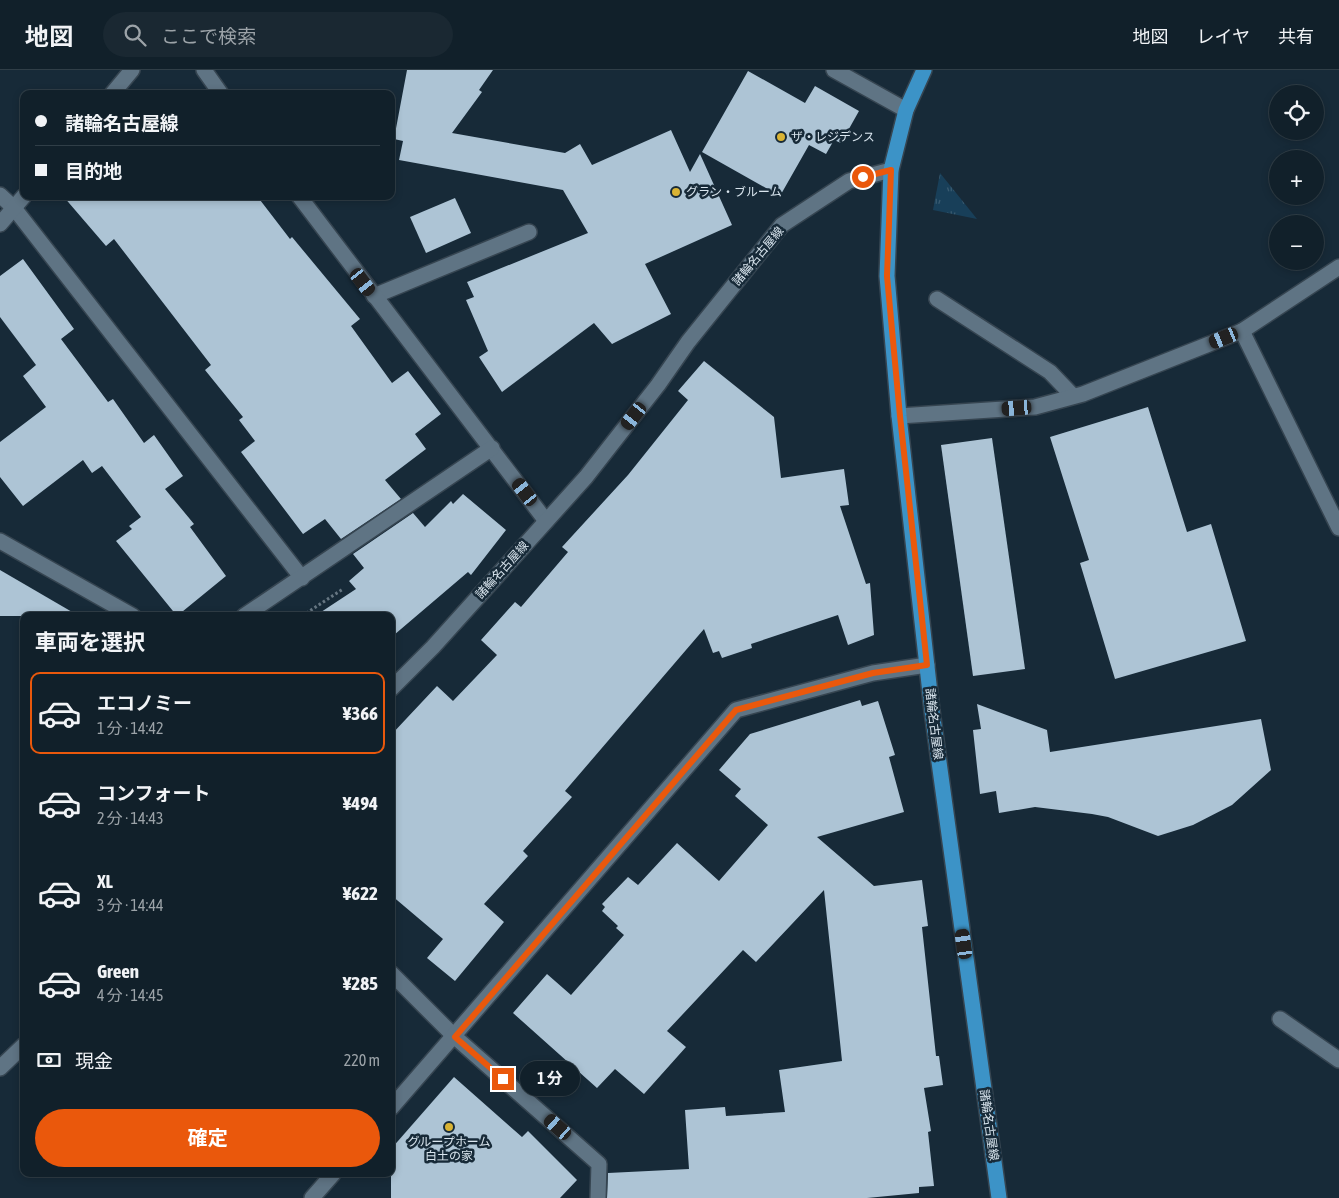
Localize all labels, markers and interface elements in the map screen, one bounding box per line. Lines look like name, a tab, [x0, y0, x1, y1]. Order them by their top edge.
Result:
search box	[103, 12, 453, 57]
icon: search	[121, 21, 149, 49]
text: 地図	[25, 23, 73, 50]
text: ここで検索	[161, 25, 256, 47]
text: 地図	[1133, 26, 1169, 47]
text: レイヤ	[1197, 26, 1250, 47]
text: 共有	[1278, 26, 1314, 47]
map controls	[1269, 85, 1324, 270]
button: locate	[1269, 85, 1324, 140]
text: 諸輪名古屋線	[65, 112, 179, 134]
place label: ザ・レジデンス	[791, 130, 875, 144]
marker: ザ・レジデンス	[775, 131, 787, 143]
button: +	[1269, 150, 1324, 205]
text: 目的地	[65, 160, 122, 182]
route start	[852, 166, 874, 188]
place label: グラン・ブルーム	[686, 185, 782, 199]
marker: グラン・ブルーム	[670, 186, 682, 198]
button: −	[1269, 215, 1324, 270]
street label: 諸輪名古屋線	[729, 224, 787, 288]
car	[347, 266, 378, 298]
car	[1207, 325, 1240, 351]
car	[1001, 399, 1032, 417]
car	[618, 400, 649, 432]
car	[509, 476, 540, 508]
street label: 諸輪名古屋線	[473, 539, 531, 601]
text: 車両を選択	[35, 629, 145, 655]
street label: 諸輪名古屋線	[923, 687, 945, 761]
icon: car	[37, 691, 82, 736]
text: エコノミー	[97, 692, 192, 714]
text: ¥366	[343, 702, 378, 724]
text: 1 分 · 14:42	[97, 719, 163, 737]
icon: car	[37, 781, 82, 826]
text: コンフォート	[97, 782, 210, 804]
text: ¥494	[343, 792, 378, 814]
text: 2 分 · 14:43	[97, 809, 163, 827]
text: XL	[97, 870, 113, 892]
icon: car	[37, 871, 82, 916]
text: ¥622	[343, 882, 378, 904]
text: 3 分 · 14:44	[97, 896, 163, 914]
car	[954, 928, 973, 960]
text: Green	[97, 960, 139, 982]
icon: car	[37, 961, 82, 1006]
text: ¥285	[343, 972, 378, 994]
text: 4 分 · 14:45	[97, 986, 163, 1004]
icon: cash	[35, 1046, 63, 1074]
text: 現金	[75, 1050, 113, 1072]
text: 220 m	[344, 1051, 380, 1069]
callout: 1 分	[520, 1062, 580, 1096]
route end	[492, 1068, 514, 1090]
text: 1 分	[537, 1069, 563, 1087]
street label: 諸輪名古屋線	[977, 1088, 1001, 1162]
button: 確定	[35, 1109, 380, 1167]
car	[541, 1111, 574, 1143]
marker: グループホーム 白土の家	[443, 1121, 455, 1133]
place label: グループホーム 白土の家	[408, 1135, 490, 1163]

